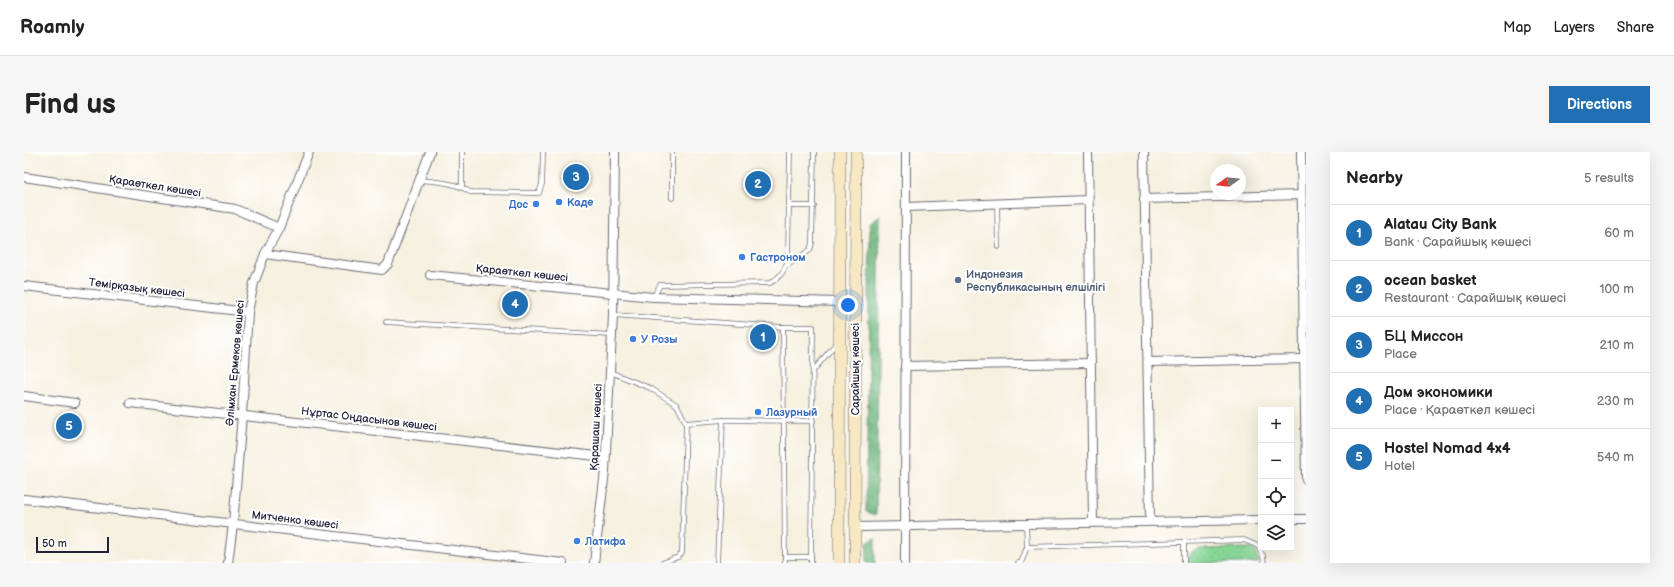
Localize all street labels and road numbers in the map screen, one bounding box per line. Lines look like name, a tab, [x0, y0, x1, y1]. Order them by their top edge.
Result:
street label: Қараөткел көшесі	[108, 172, 202, 200]
street label: Қараөткел көшесі	[475, 262, 569, 284]
street label: Темірқазық көшесі	[88, 276, 186, 300]
street label: Әлімхан Ермеков көшесі	[223, 300, 247, 426]
street label: Сарайшық көшесі	[849, 323, 862, 415]
street label: Қарашаш көшесі	[587, 383, 605, 471]
street label: Нұртас Оңдасынов көшесі	[300, 404, 438, 434]
street label: Митченко көшесі	[251, 508, 339, 532]

